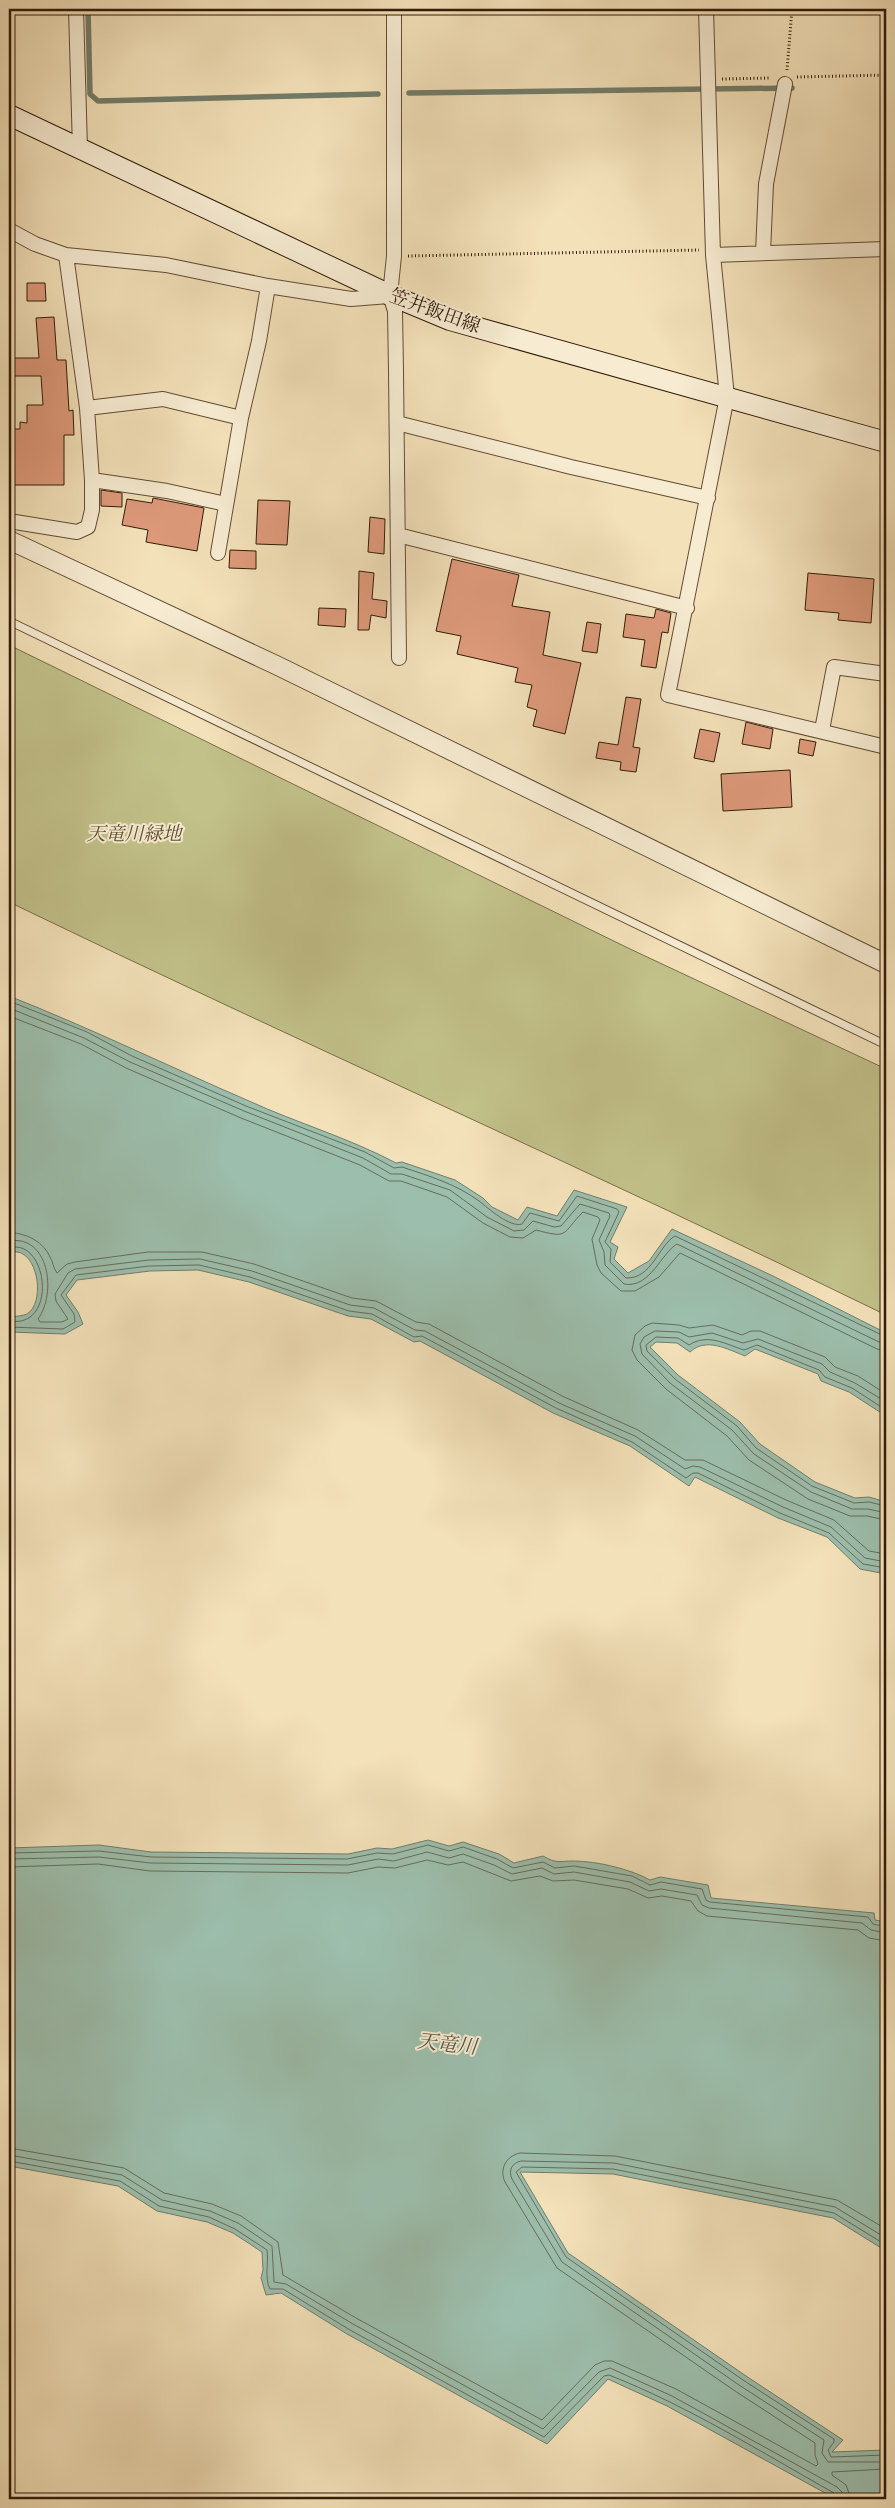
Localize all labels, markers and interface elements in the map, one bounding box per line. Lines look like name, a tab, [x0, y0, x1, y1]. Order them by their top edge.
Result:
street label: 笠井飯田線	[386, 283, 484, 339]
park label: 天竜川緑地	[86, 821, 183, 847]
water label: 天竜川	[416, 2027, 480, 2061]

